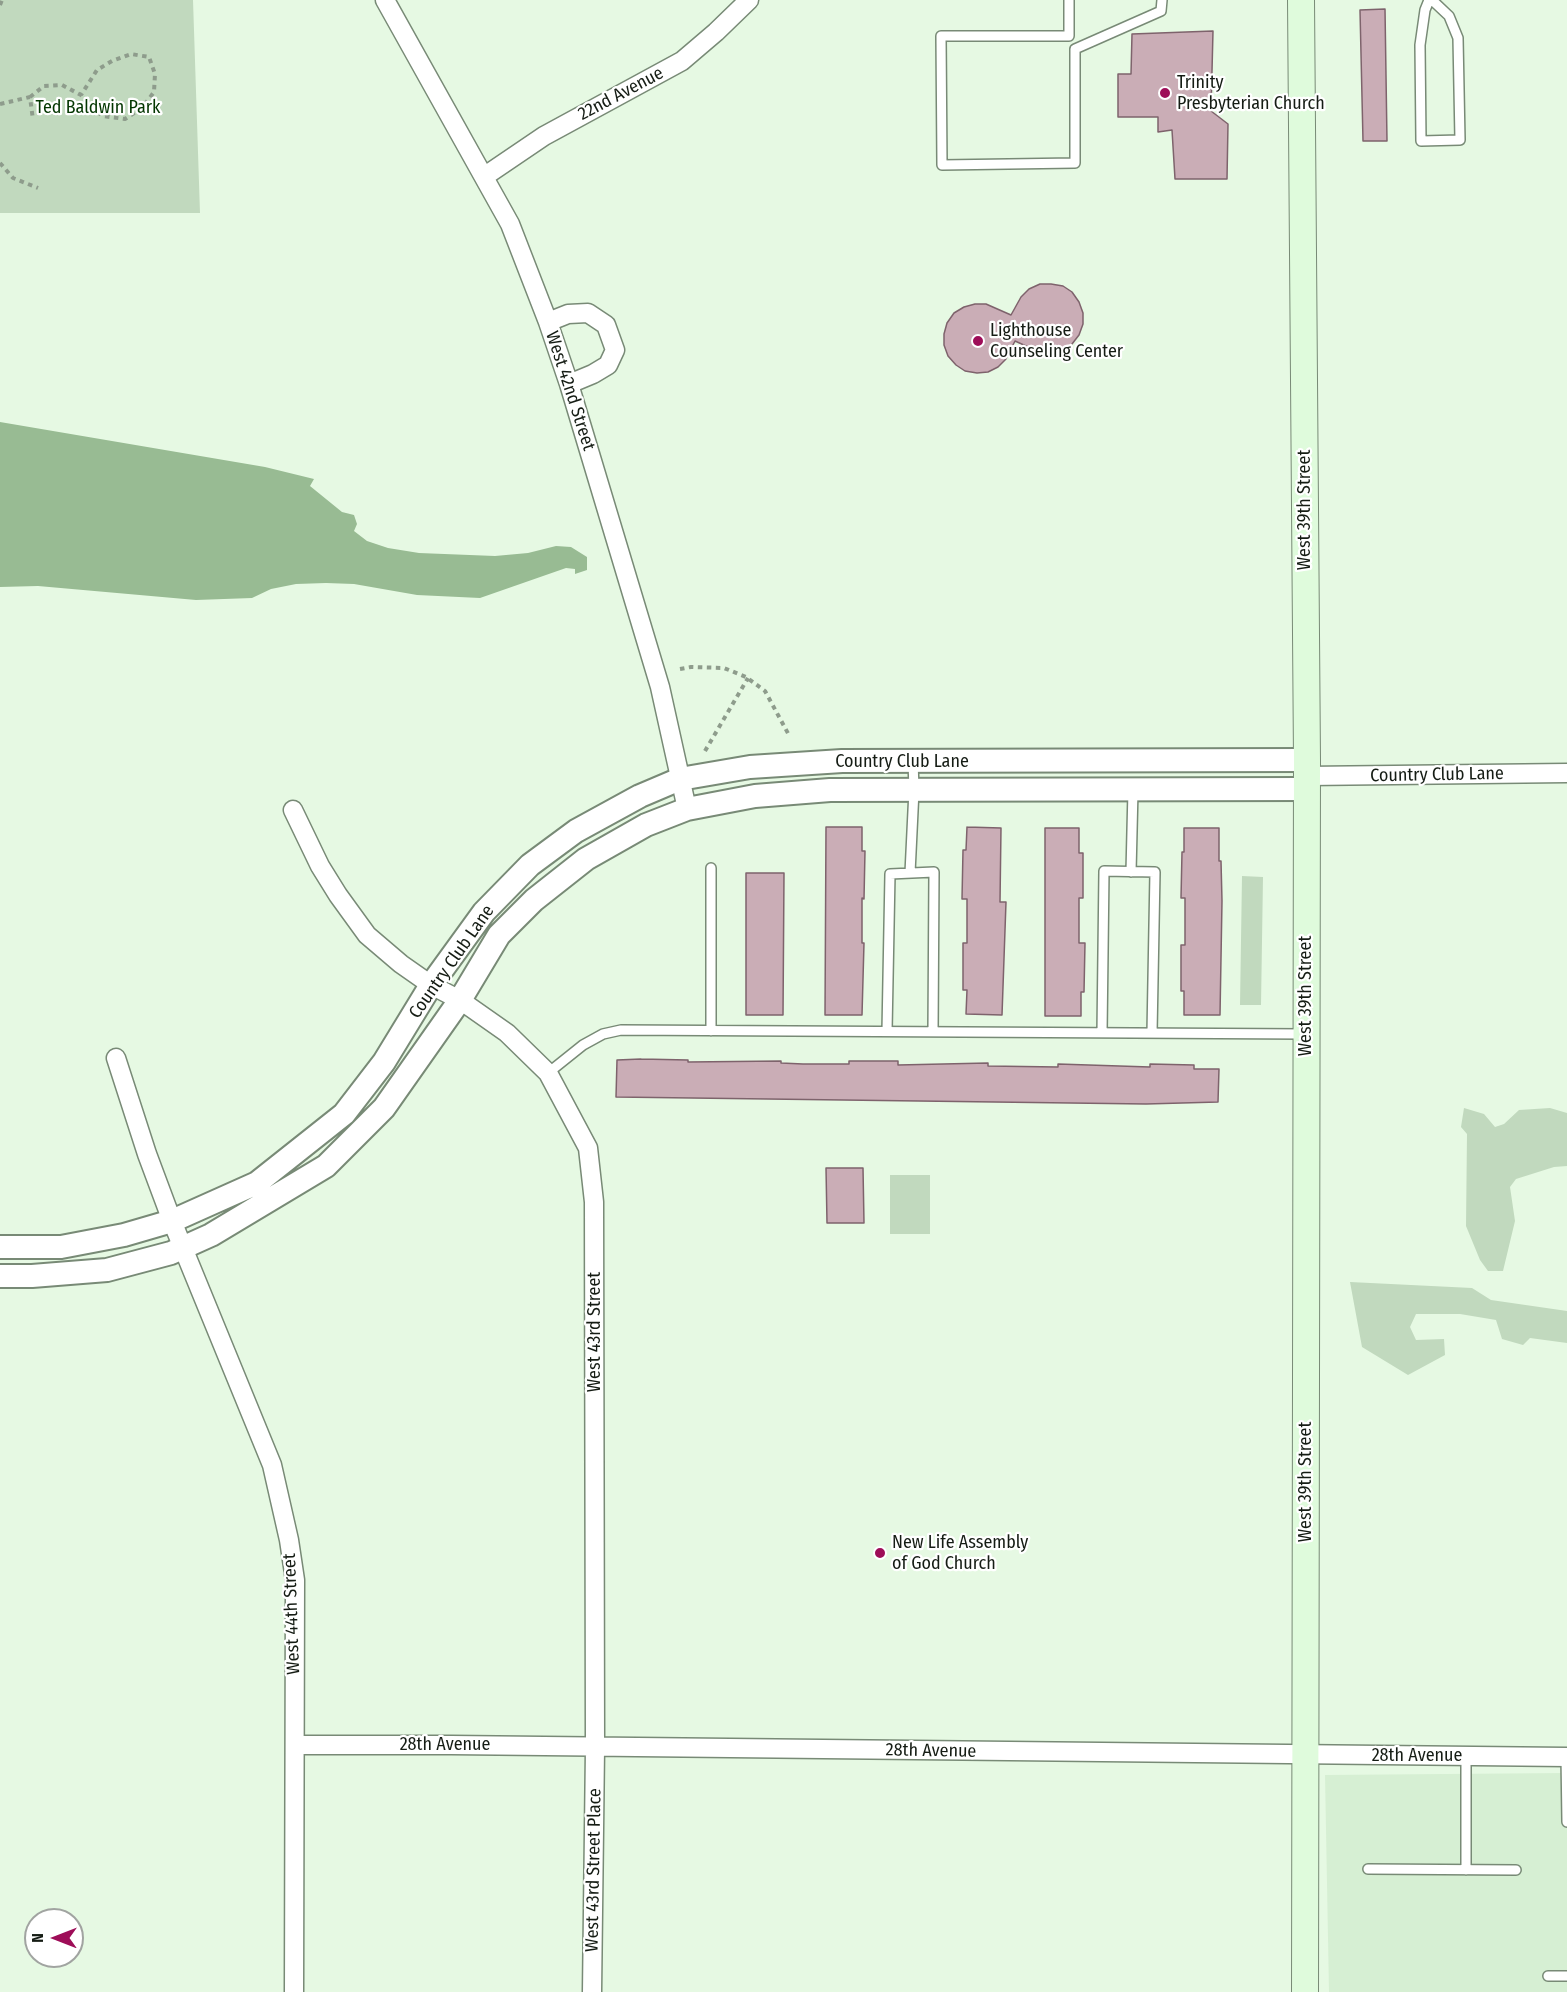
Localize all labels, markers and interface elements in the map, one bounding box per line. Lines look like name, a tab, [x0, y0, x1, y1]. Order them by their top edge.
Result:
street label: 22nd Avenue	[575, 63, 667, 125]
place label: Trinity Presbyterian Church	[1177, 72, 1325, 115]
marker: Trinity Presbyterian Church	[1158, 86, 1172, 100]
park label: Ted Baldwin Park	[36, 97, 160, 119]
place label: Lighthouse Counseling Center	[990, 320, 1123, 362]
street label: West 42nd Street	[541, 329, 599, 453]
marker: Lighthouse Counseling Center	[971, 334, 985, 348]
street label: West 39th Street	[1294, 450, 1316, 570]
street label: Country Club Lane	[835, 751, 969, 773]
street label: Country Club Lane	[1370, 763, 1504, 787]
street label: Country Club Lane	[405, 901, 499, 1023]
street label: West 39th Street	[1295, 936, 1317, 1056]
street label: West 43rd Street	[584, 1272, 606, 1392]
street label: West 39th Street	[1295, 1422, 1317, 1542]
place label: New Life Assembly of God Church	[892, 1532, 1028, 1574]
marker: New Life Assembly of God Church	[873, 1546, 887, 1560]
street label: West 44th Street	[279, 1553, 305, 1675]
street label: 28th Avenue	[400, 1734, 490, 1756]
street label: 28th Avenue	[886, 1739, 976, 1763]
street label: 28th Avenue	[1372, 1745, 1462, 1767]
street label: West 43rd Street Place	[582, 1788, 606, 1952]
north arrow	[24, 1908, 84, 1968]
text: N	[28, 1933, 47, 1943]

